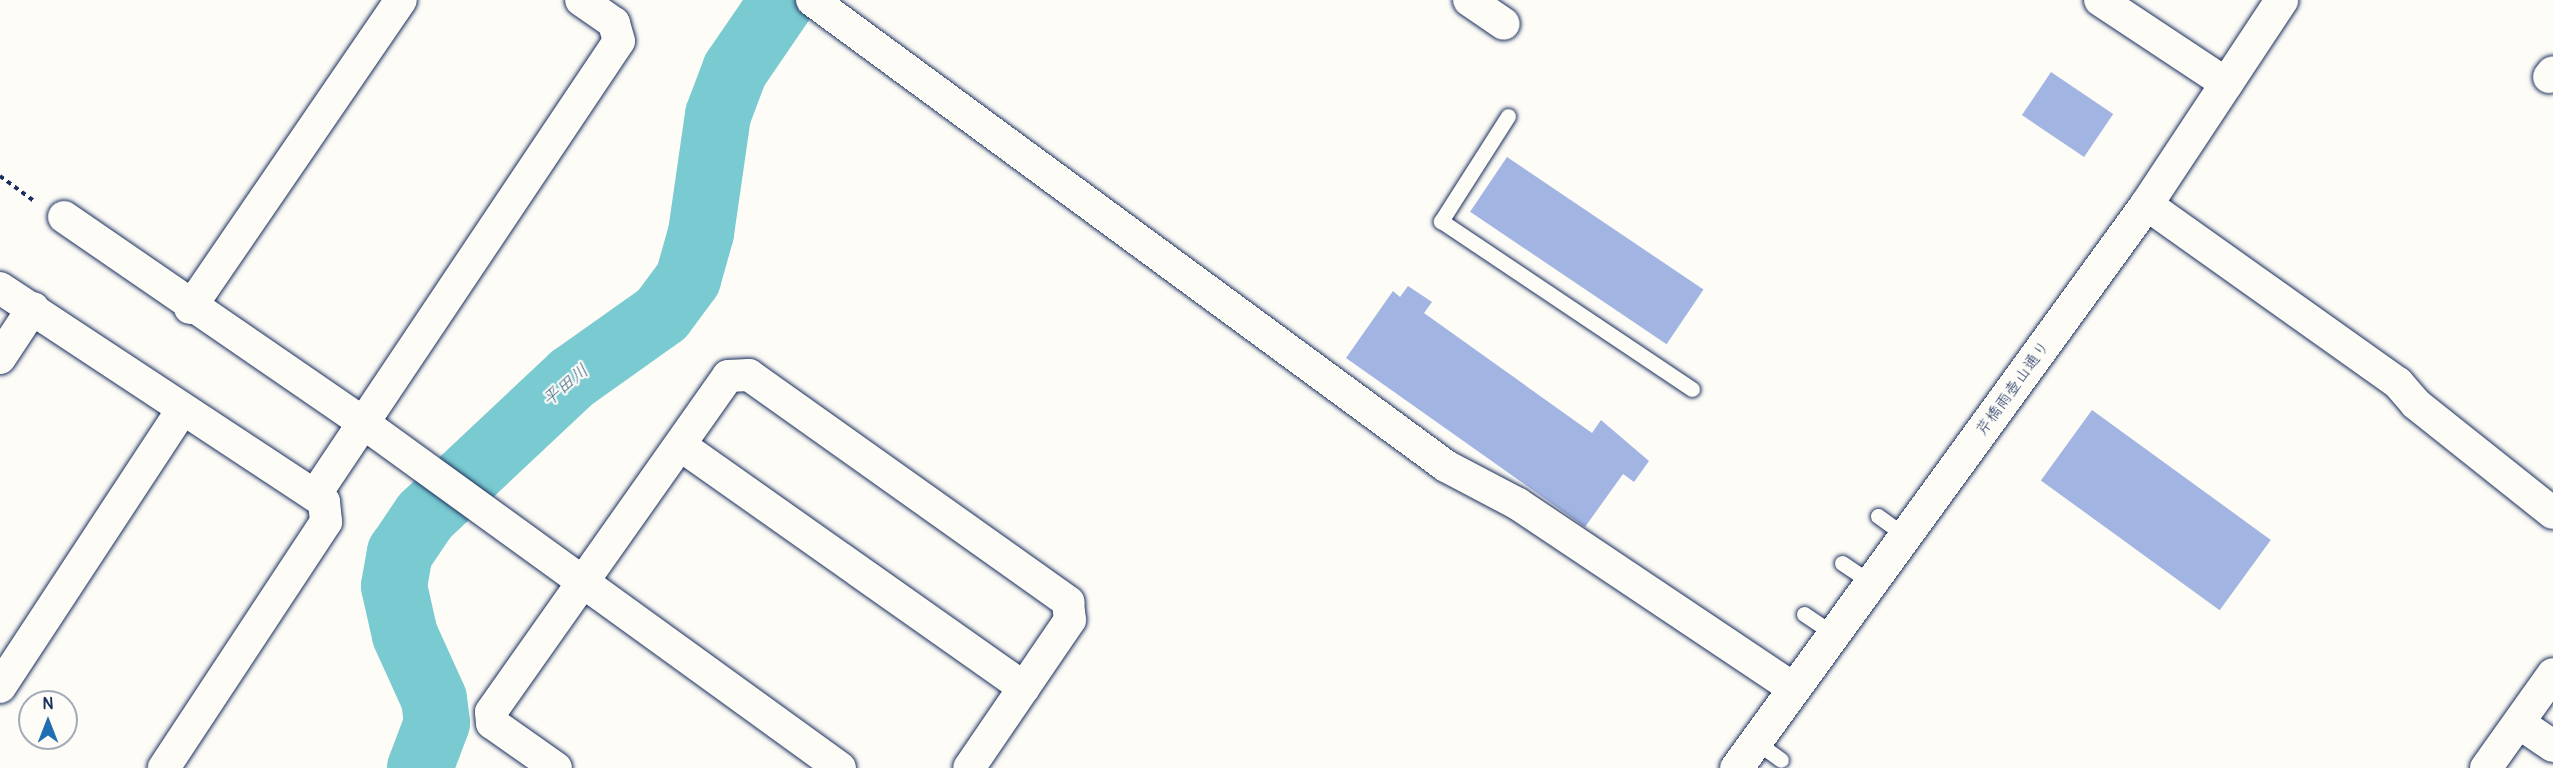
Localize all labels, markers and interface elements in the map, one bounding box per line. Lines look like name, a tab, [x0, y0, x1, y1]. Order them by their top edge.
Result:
street label: 芹橋雨壺山通り	[1972, 337, 2054, 439]
water label: 平田川	[538, 360, 594, 412]
north arrow	[18, 690, 78, 750]
text: N	[43, 694, 53, 714]

